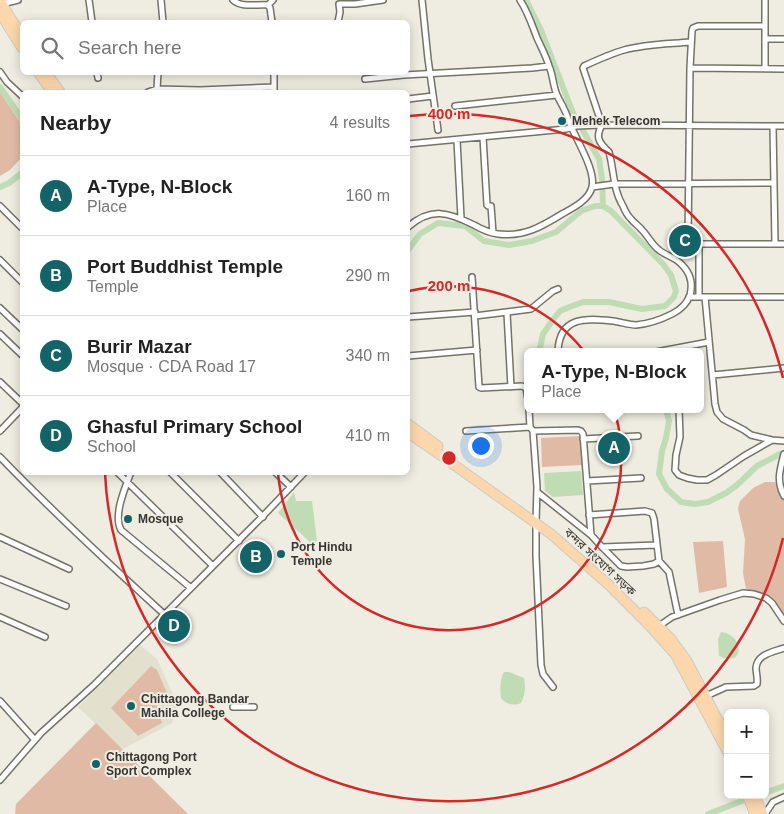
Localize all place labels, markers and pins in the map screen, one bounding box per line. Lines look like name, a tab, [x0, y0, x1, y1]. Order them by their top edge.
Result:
place label: Mehek Telecom	[572, 114, 660, 128]
marker: Mehek Telecom	[556, 115, 568, 127]
pin: C	[669, 222, 701, 260]
pin: A	[598, 429, 630, 467]
centre of rings	[440, 449, 458, 467]
place label: Mosque	[138, 512, 184, 526]
marker: Mosque	[122, 513, 134, 525]
pin: B	[240, 538, 272, 576]
place label: Port Hindu Temple	[291, 540, 352, 568]
marker: Port Hindu Temple	[275, 548, 287, 560]
pin: D	[158, 607, 190, 645]
place label: Chittagong Bandar Mahila College	[141, 692, 249, 720]
marker: Chittagong Bandar Mahila College	[125, 700, 137, 712]
place label: Chittagong Port Sport Complex	[106, 750, 197, 778]
marker: Chittagong Port Sport Complex	[90, 758, 102, 770]

